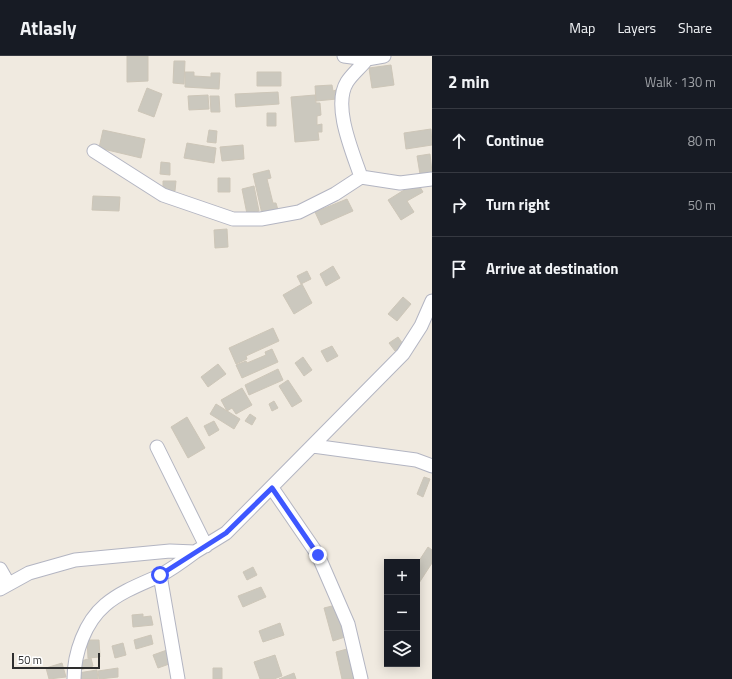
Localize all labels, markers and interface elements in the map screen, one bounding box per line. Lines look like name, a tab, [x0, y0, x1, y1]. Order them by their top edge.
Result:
text: Atlasly	[20, 13, 77, 42]
text: Map	[569, 17, 595, 38]
text: Layers	[617, 17, 656, 38]
text: Share	[678, 17, 712, 38]
text: 2 min	[448, 69, 489, 95]
text: Walk · 130 m	[645, 72, 716, 92]
text: Continue	[486, 129, 544, 152]
icon: ahead	[448, 130, 470, 152]
text: 80 m	[688, 131, 716, 151]
text: Turn right	[486, 193, 550, 216]
icon: right	[448, 194, 470, 216]
text: 50 m	[688, 195, 716, 215]
text: Arrive at destination	[486, 257, 619, 280]
icon: arrive	[448, 258, 470, 280]
route end	[309, 546, 327, 564]
map controls	[384, 559, 420, 667]
button: +	[384, 559, 420, 595]
route start	[151, 566, 169, 584]
button: −	[384, 595, 420, 631]
button: layers	[384, 631, 420, 667]
scale bar	[12, 651, 100, 670]
text: 50 m	[18, 652, 42, 668]

